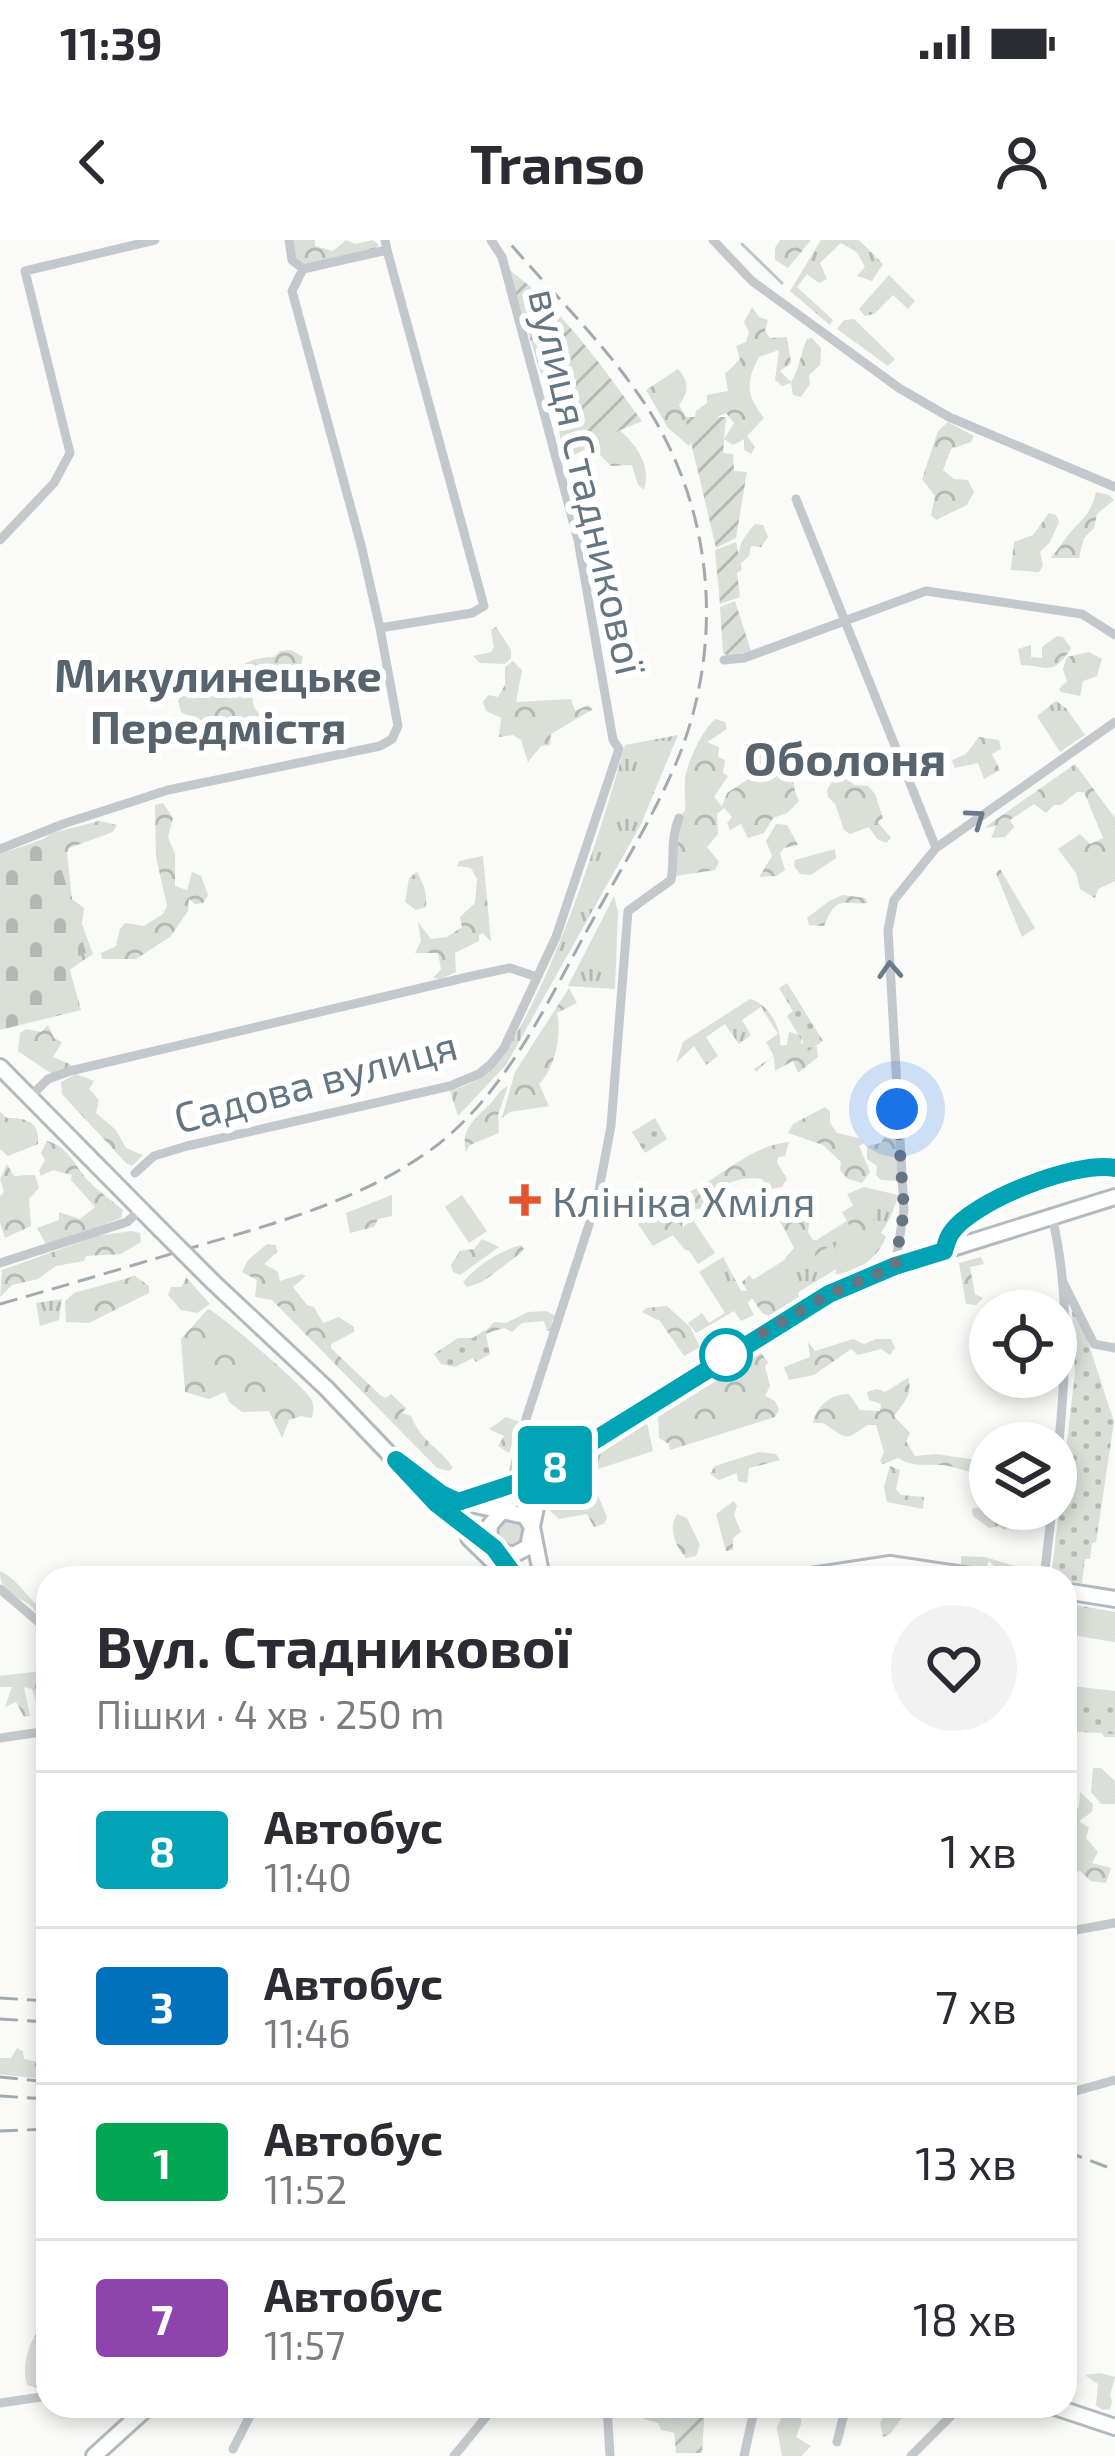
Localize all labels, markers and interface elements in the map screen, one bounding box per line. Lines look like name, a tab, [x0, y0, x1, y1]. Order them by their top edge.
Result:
text: 11:39	[60, 15, 163, 69]
icon: back	[60, 129, 126, 195]
icon: person	[989, 129, 1055, 195]
text: Transo	[470, 130, 645, 195]
street label: вулиця Стадникової	[519, 283, 658, 680]
district label: Микулинецьке Передмістя	[54, 647, 382, 754]
district label: Оболоня	[744, 728, 946, 786]
one-way arrow	[963, 810, 985, 832]
one-way arrow	[877, 960, 903, 978]
street label: Садова вулиця	[168, 1018, 462, 1143]
your location	[867, 1079, 927, 1139]
place label: Клініка Хміля	[552, 1175, 816, 1225]
marker: Клініка Хміля	[509, 1184, 541, 1216]
map controls	[969, 1290, 1077, 1530]
button: locate	[969, 1290, 1077, 1398]
unlabelled marker	[701, 1330, 751, 1380]
button: layers	[969, 1422, 1077, 1530]
line badge: 8	[516, 1426, 594, 1504]
text: 8	[542, 1440, 568, 1490]
button: heart	[891, 1605, 1017, 1731]
text: Вул. Стадникової	[96, 1611, 572, 1679]
text: Пішки · 4 хв · 250 m	[96, 1690, 445, 1737]
text: Автобус	[264, 1799, 443, 1853]
text: 1 хв	[940, 1823, 1017, 1877]
text: 8	[149, 1825, 175, 1875]
text: 11:40	[264, 1853, 352, 1900]
text: Автобус	[264, 1955, 443, 2009]
text: 7 хв	[935, 1979, 1017, 2033]
text: 3	[150, 1981, 174, 2031]
text: 11:46	[264, 2009, 351, 2056]
text: Автобус	[264, 2111, 443, 2165]
text: 13 хв	[915, 2135, 1017, 2189]
text: 1	[153, 2137, 171, 2187]
text: 11:52	[264, 2165, 347, 2212]
text: Автобус	[264, 2267, 443, 2321]
text: 18 хв	[913, 2291, 1017, 2345]
text: 7	[151, 2293, 173, 2343]
text: 11:57	[264, 2321, 345, 2368]

